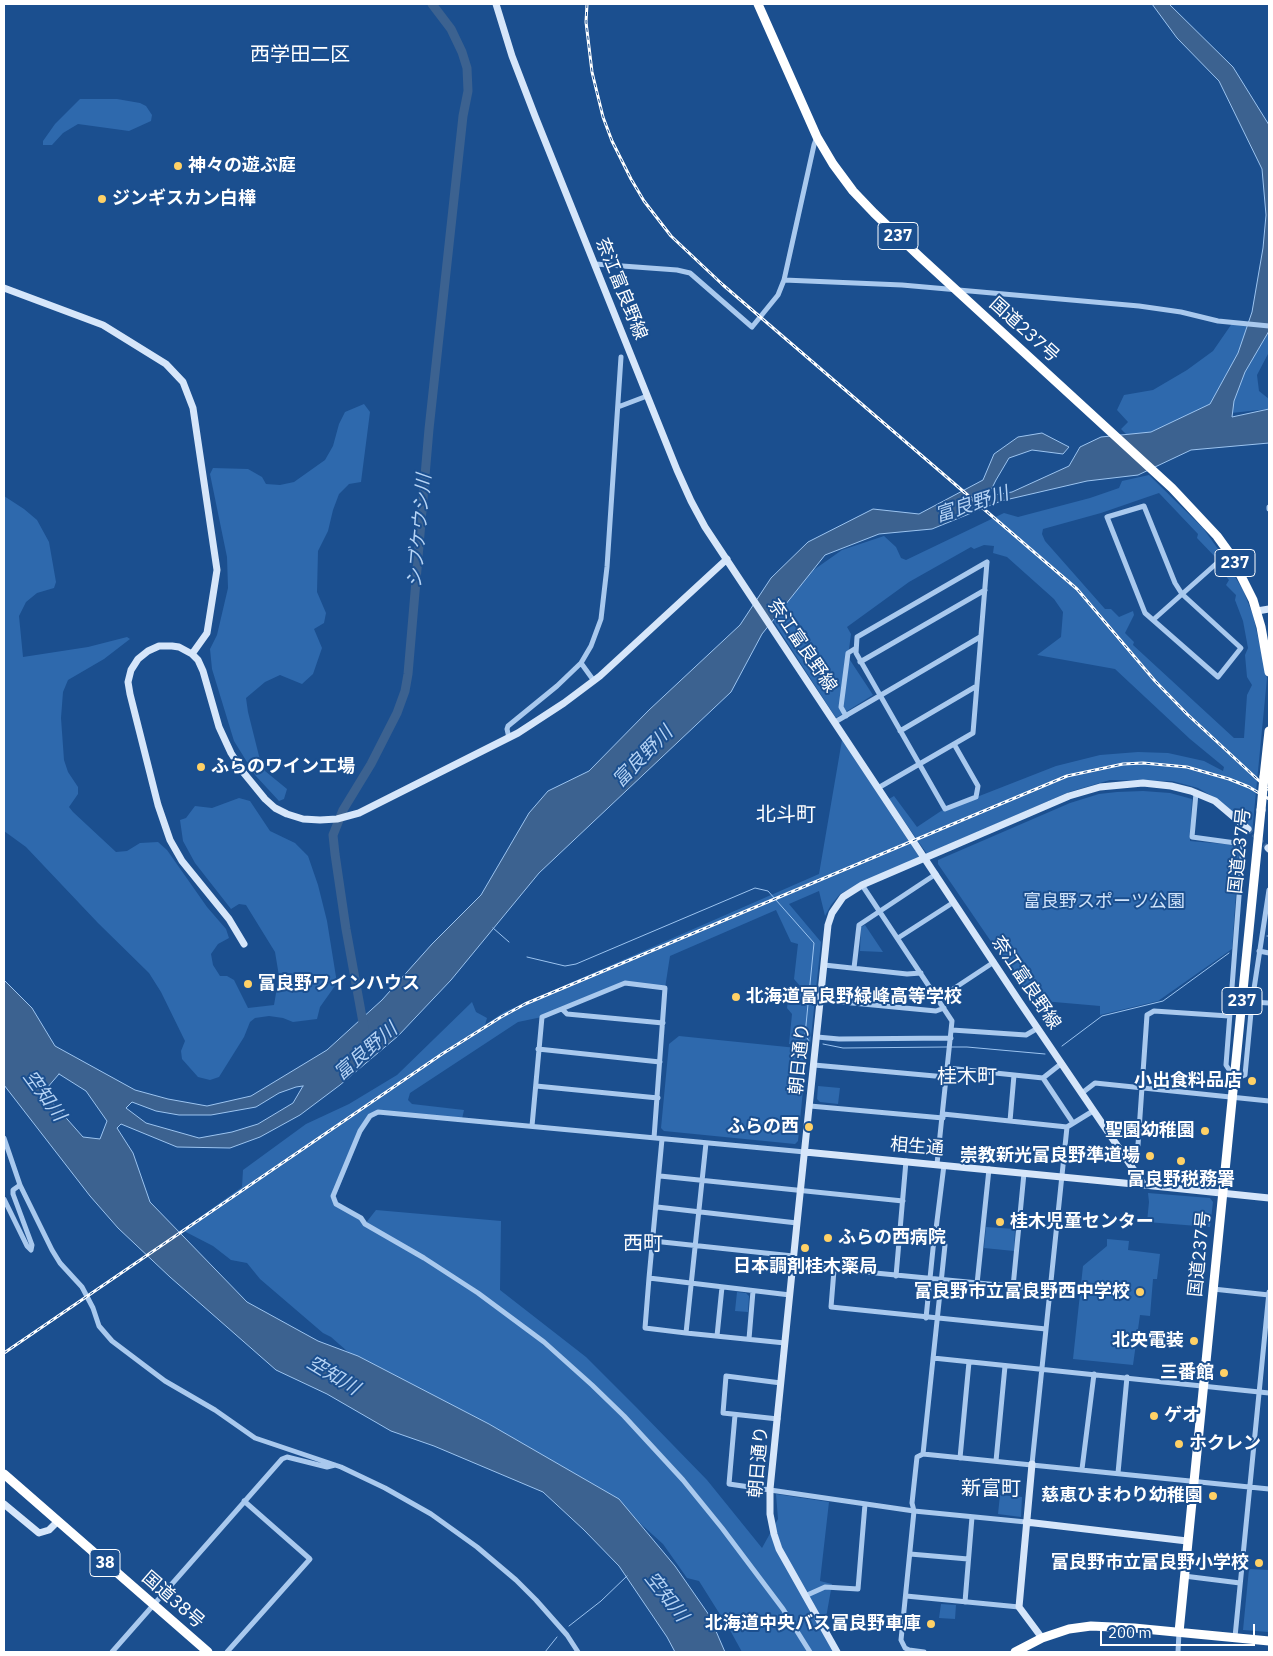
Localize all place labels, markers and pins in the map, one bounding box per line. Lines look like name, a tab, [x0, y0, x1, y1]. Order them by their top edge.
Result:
place label: 神々の遊ぶ庭	[188, 155, 296, 177]
marker: 神々の遊ぶ庭	[172, 160, 184, 172]
place label: ジンギスカン白樺	[112, 188, 256, 210]
marker: ジンギスカン白樺	[96, 193, 108, 205]
place label: ふらのワイン工場	[211, 756, 355, 778]
marker: ふらのワイン工場	[195, 761, 207, 773]
place label: 富良野ワインハウス	[258, 973, 420, 995]
marker: 富良野ワインハウス	[242, 978, 254, 990]
place label: 北海道富良野緑峰高等学校	[746, 986, 962, 1008]
marker: 北海道富良野緑峰高等学校	[730, 991, 742, 1003]
place label: 小出食料品店	[1134, 1070, 1242, 1092]
marker: 小出食料品店	[1246, 1075, 1258, 1087]
place label: ふらの西	[727, 1116, 799, 1138]
place label: 聖園幼稚園	[1105, 1120, 1195, 1142]
marker: ふらの西	[803, 1121, 815, 1133]
marker: 聖園幼稚園	[1199, 1125, 1211, 1137]
place label: 崇教新光富良野準道場	[960, 1145, 1140, 1167]
marker: 崇教新光富良野準道場	[1144, 1150, 1156, 1162]
marker: 富良野税務署	[1175, 1155, 1187, 1167]
place label: 富良野税務署	[1127, 1169, 1235, 1191]
place label: 桂木児童センター	[1010, 1211, 1154, 1233]
marker: 桂木児童センター	[994, 1216, 1006, 1228]
place label: ふらの西病院	[838, 1227, 946, 1249]
marker: ふらの西病院	[822, 1232, 834, 1244]
marker: 日本調剤桂木薬局	[799, 1242, 811, 1254]
place label: 日本調剤桂木薬局	[733, 1256, 877, 1278]
place label: 富良野市立富良野西中学校	[914, 1281, 1130, 1303]
marker: 富良野市立富良野西中学校	[1134, 1286, 1146, 1298]
place label: 北央電装	[1112, 1330, 1184, 1352]
marker: 北央電装	[1188, 1335, 1200, 1347]
place label: 三番館	[1160, 1362, 1214, 1384]
marker: 三番館	[1218, 1367, 1230, 1379]
place label: ゲオ	[1164, 1405, 1200, 1427]
marker: ゲオ	[1148, 1410, 1160, 1422]
place label: ホクレン	[1189, 1433, 1261, 1455]
marker: ホクレン	[1173, 1438, 1185, 1450]
place label: 慈恵ひまわり幼稚園	[1041, 1485, 1203, 1507]
marker: 慈恵ひまわり幼稚園	[1207, 1490, 1219, 1502]
place label: 富良野市立富良野小学校	[1051, 1552, 1249, 1574]
marker: 富良野市立富良野小学校	[1253, 1557, 1265, 1569]
place label: 北海道中央バス富良野車庫	[705, 1613, 921, 1635]
marker: 北海道中央バス富良野車庫	[925, 1618, 937, 1630]

